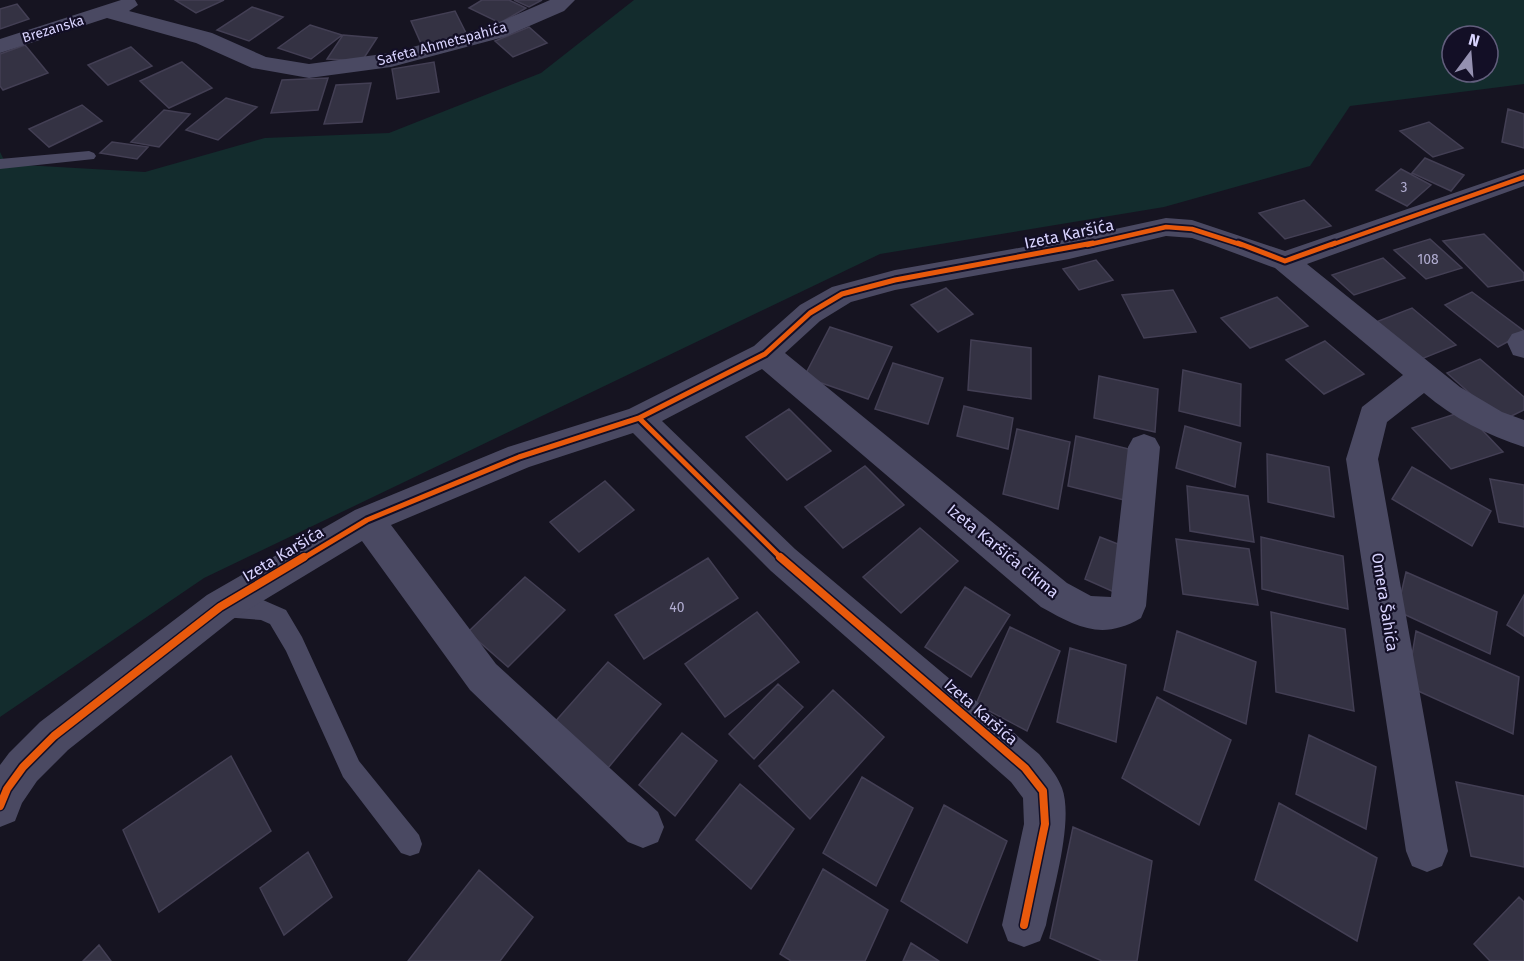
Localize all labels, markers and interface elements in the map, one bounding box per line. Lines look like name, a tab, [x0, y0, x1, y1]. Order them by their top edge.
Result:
street label: Brezanska	[20, 12, 86, 46]
street label: Safeta Ahmetspahića	[375, 19, 509, 69]
north arrow	[1440, 24, 1500, 84]
text: N	[1466, 29, 1482, 51]
house number: 3	[1401, 179, 1408, 196]
street label: Izeta Karšića	[1022, 215, 1116, 253]
house number: 108	[1417, 251, 1439, 268]
street label: Izeta Karšića čikma	[943, 500, 1063, 602]
street label: Izeta Karšića	[239, 522, 327, 586]
street label: Omera Šahića	[1368, 551, 1403, 653]
house number: 40	[669, 599, 685, 616]
street label: Izeta Karšića	[940, 675, 1022, 749]

